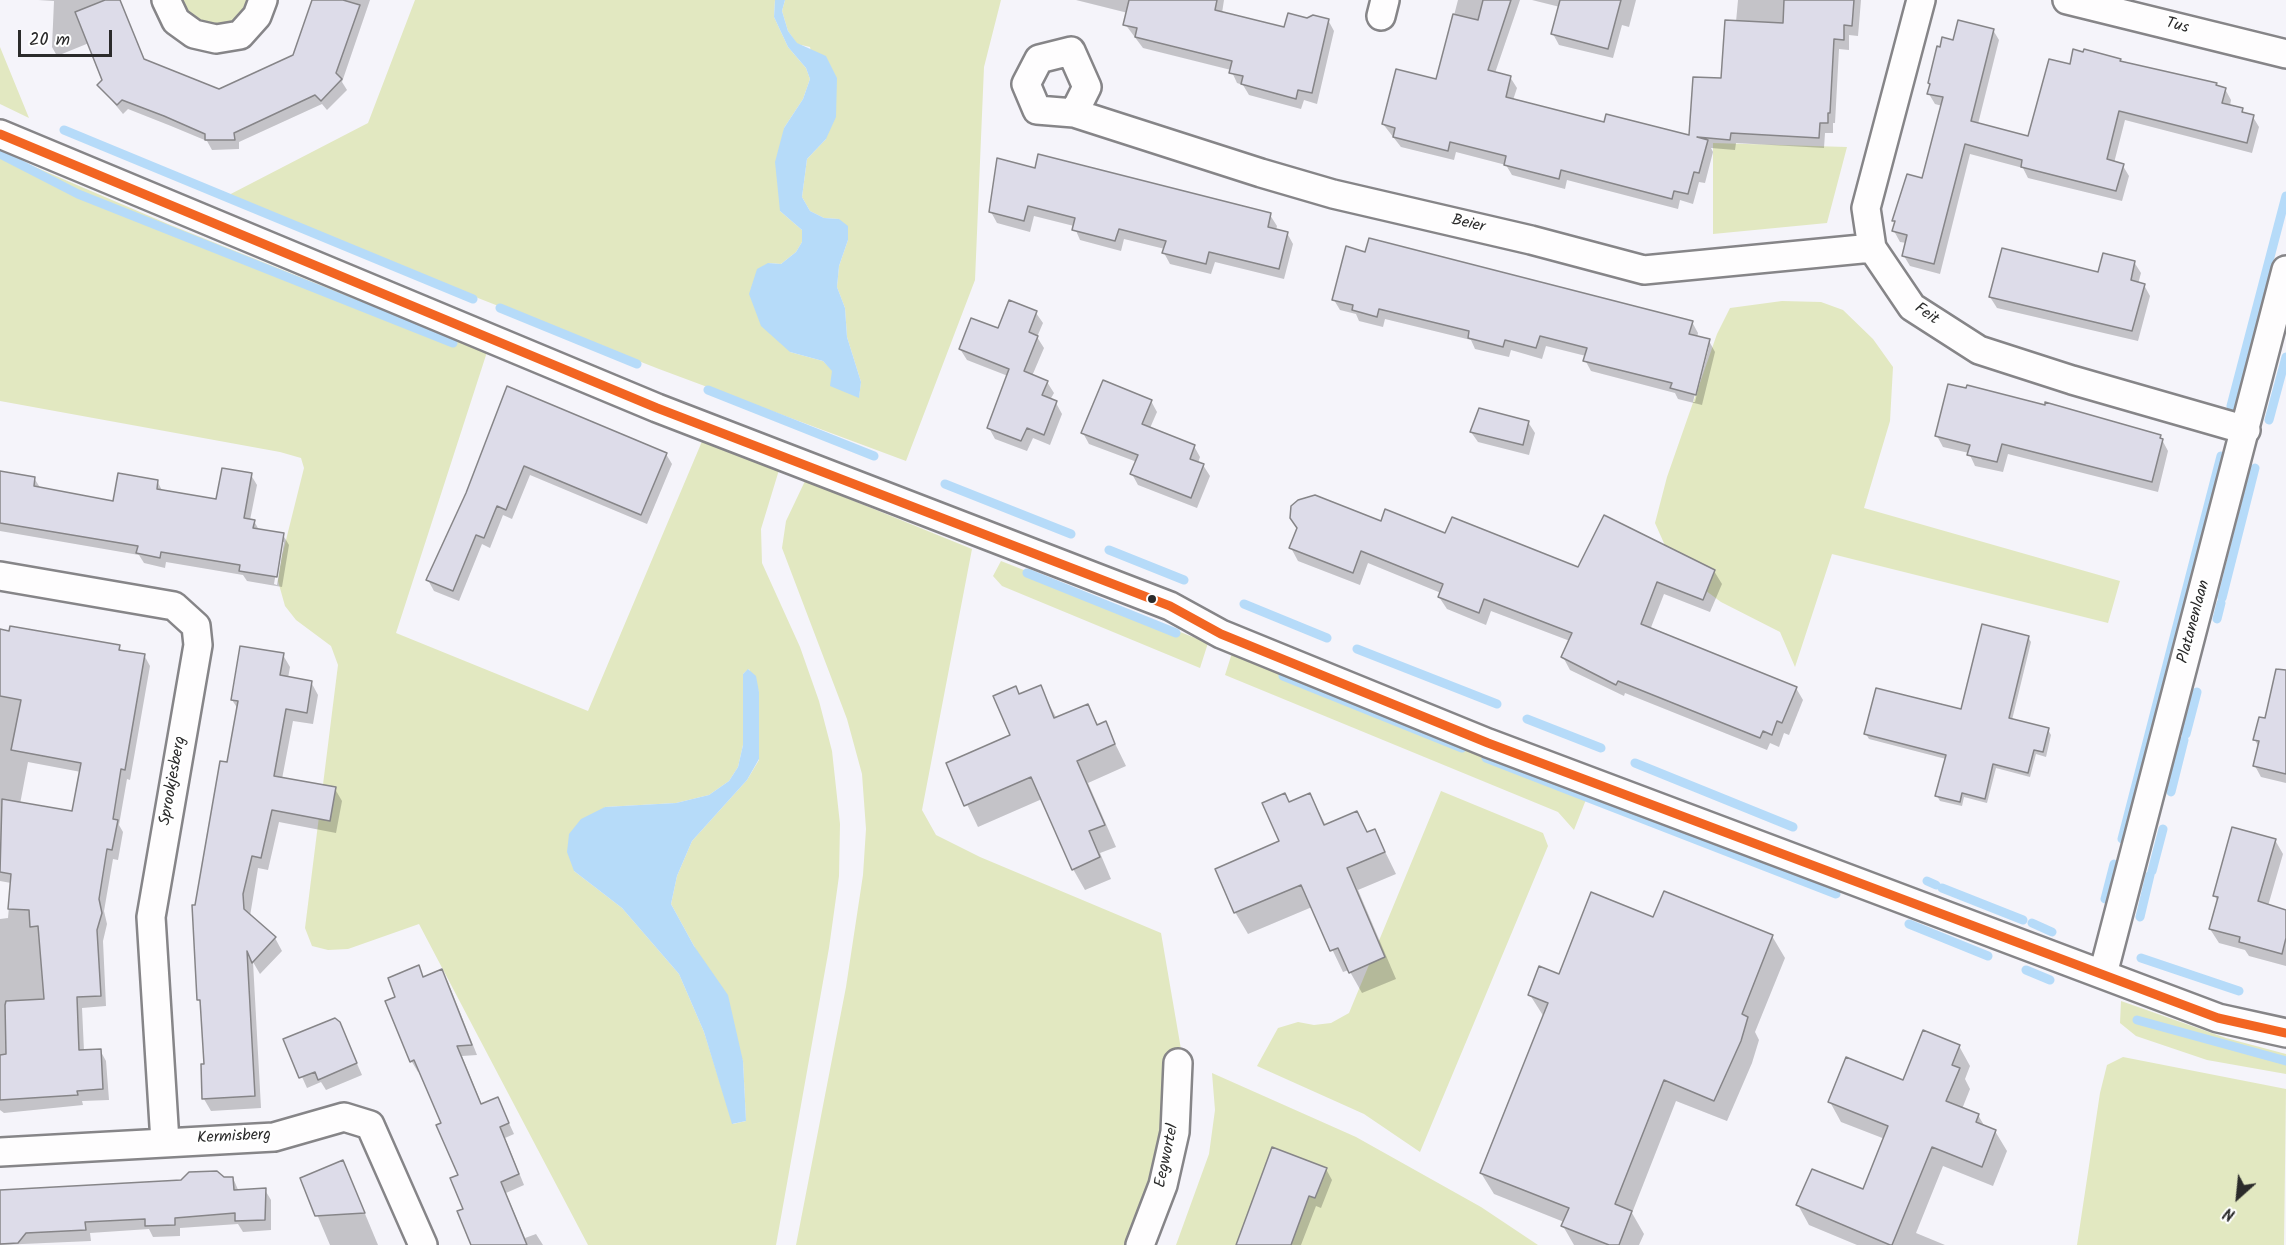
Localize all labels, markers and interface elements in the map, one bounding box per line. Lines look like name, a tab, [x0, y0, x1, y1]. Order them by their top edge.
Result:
street label: Tus	[2163, 15, 2191, 39]
scale bar	[21, 18, 116, 56]
text: 20 m	[29, 26, 70, 55]
street label: Beier	[1449, 212, 1487, 238]
street label: Feit	[1910, 300, 1942, 330]
street label: Platanenlaan	[2175, 578, 2215, 666]
unlabelled marker	[1146, 593, 1158, 605]
street label: Sprookjesberg	[157, 735, 191, 827]
street label: Eegwortel	[1152, 1122, 1184, 1190]
street label: Kermisberg	[197, 1126, 271, 1150]
north arrow	[2208, 1167, 2268, 1227]
text: N	[2219, 1200, 2240, 1227]

